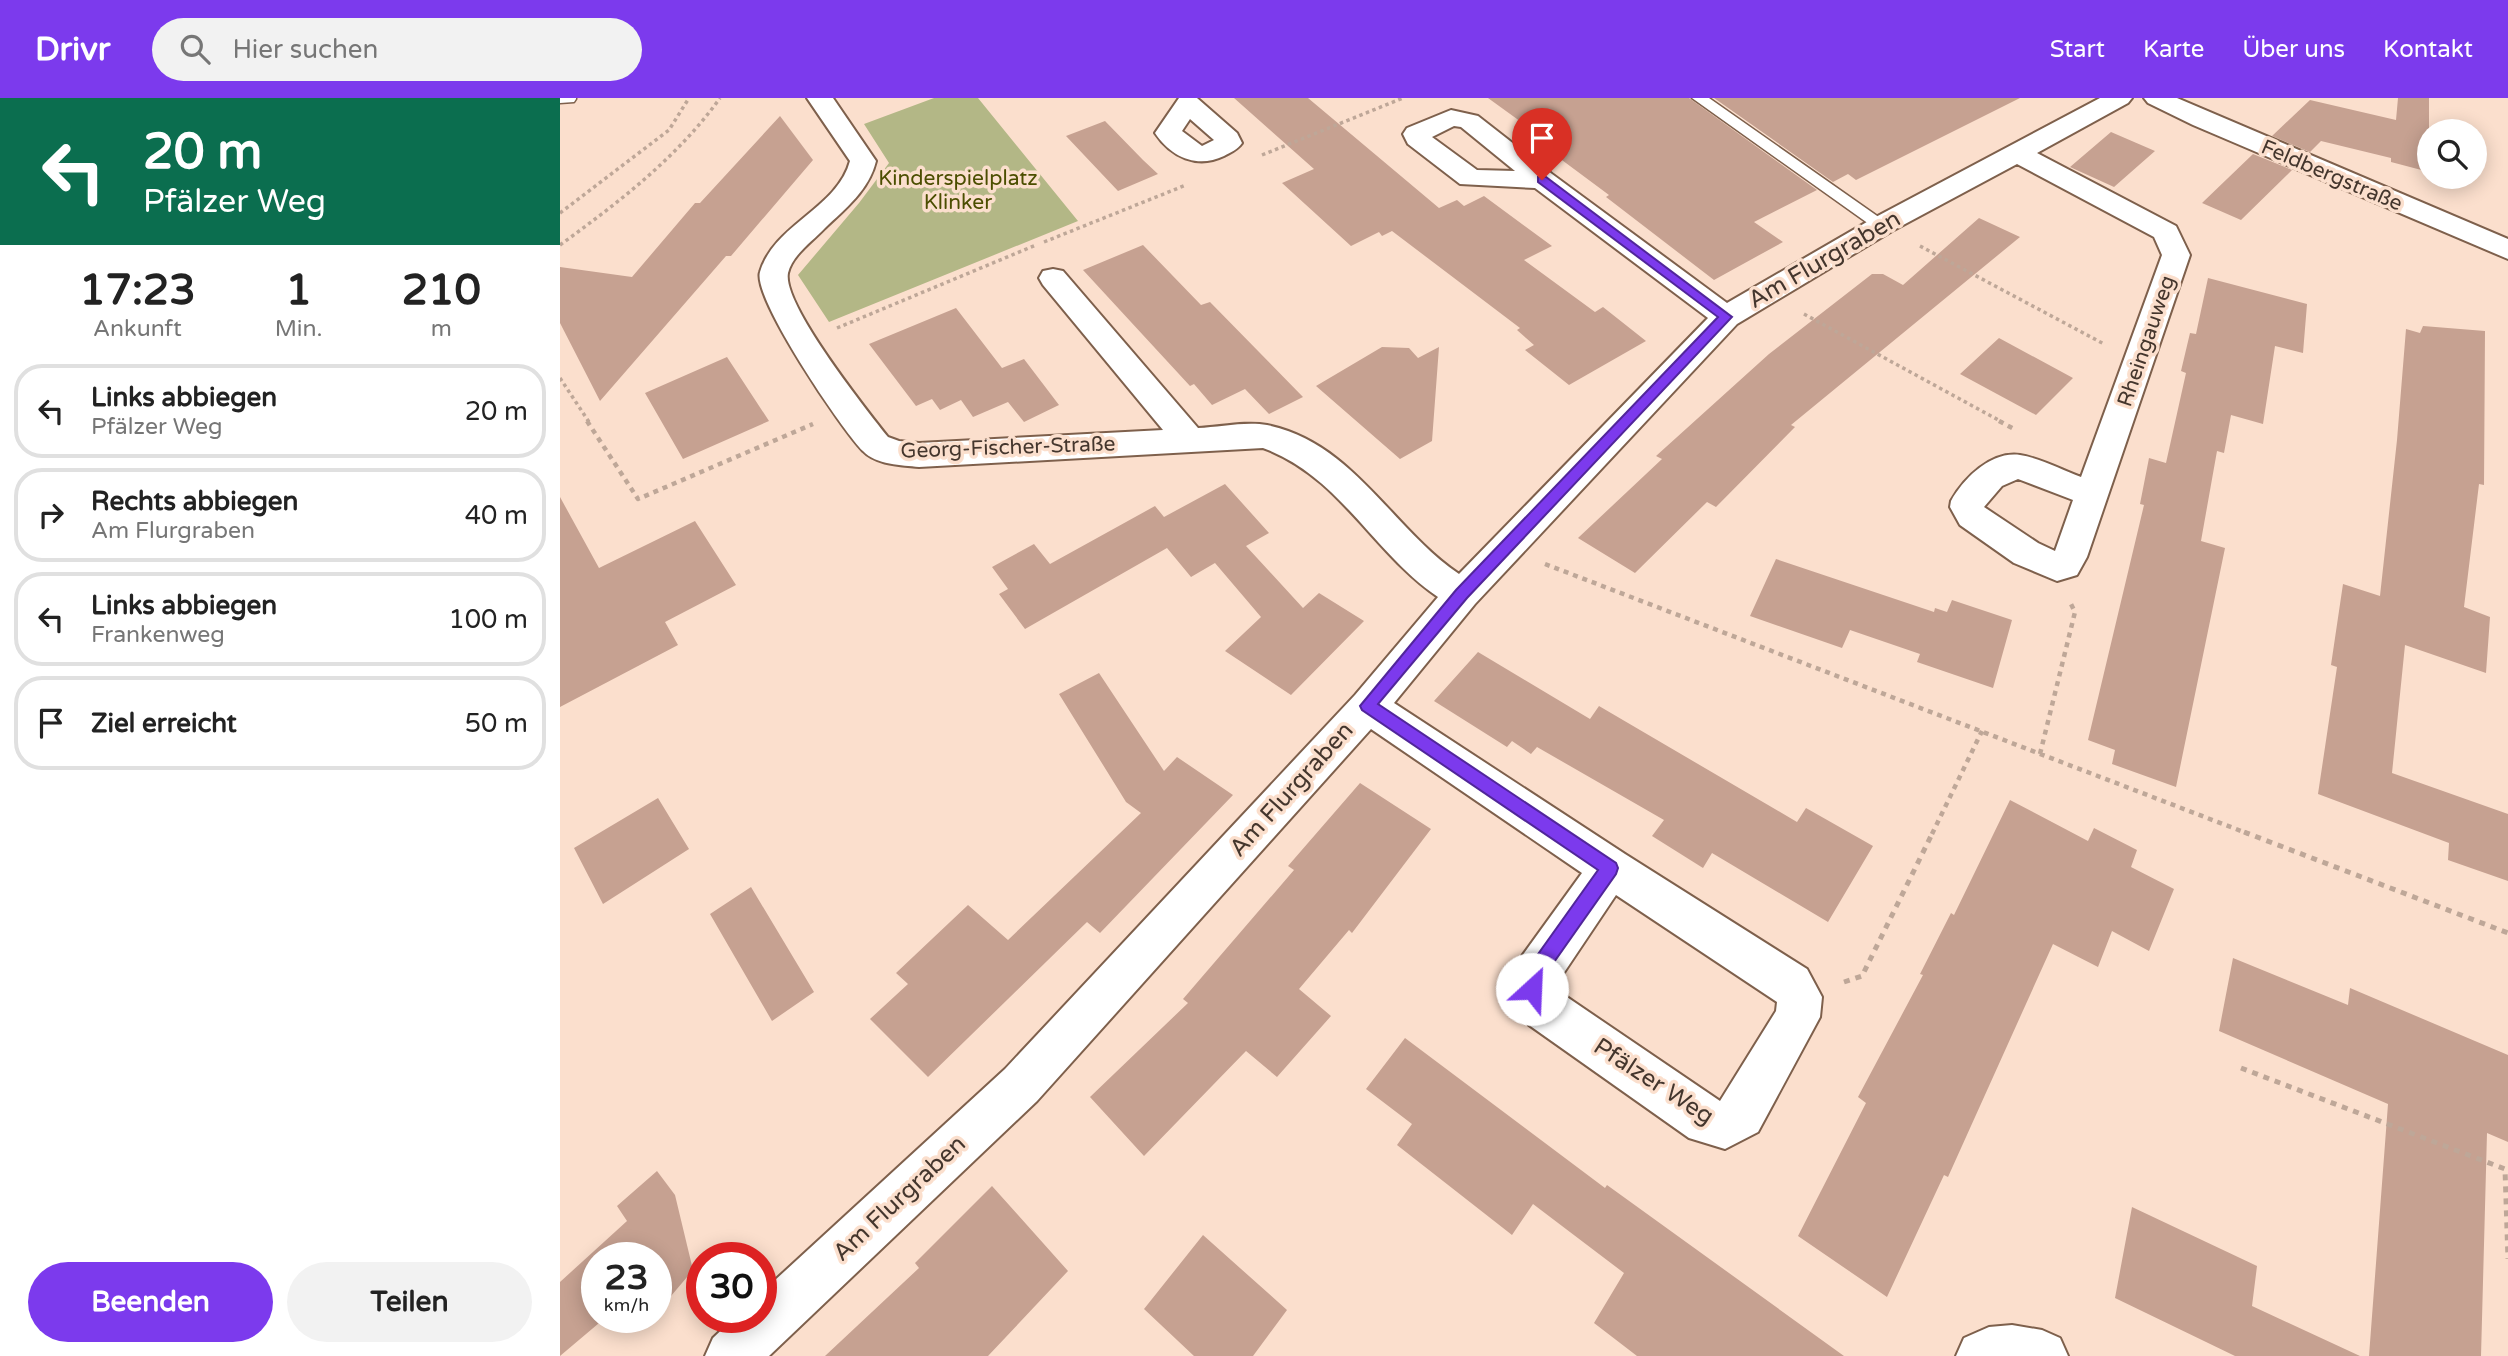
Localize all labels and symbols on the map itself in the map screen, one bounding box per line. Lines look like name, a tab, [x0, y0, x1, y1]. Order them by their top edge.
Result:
pin	[1512, 108, 1572, 180]
street label: Feldbergstraße	[2257, 134, 2406, 216]
park label: Kinderspielplatz Klinker	[878, 166, 1038, 215]
street label: Am Flurgraben	[1743, 204, 1906, 315]
street label: Rheingauweg	[2112, 272, 2181, 410]
street label: Georg-Fischer-Straße	[900, 431, 1116, 464]
street label: Am Flurgraben	[1223, 716, 1359, 863]
position arrow	[1495, 952, 1569, 1026]
street label: Pfälzer Weg	[1588, 1032, 1719, 1131]
street label: Am Flurgraben	[827, 1129, 972, 1267]
speed limit sign: 30	[686, 1242, 777, 1333]

